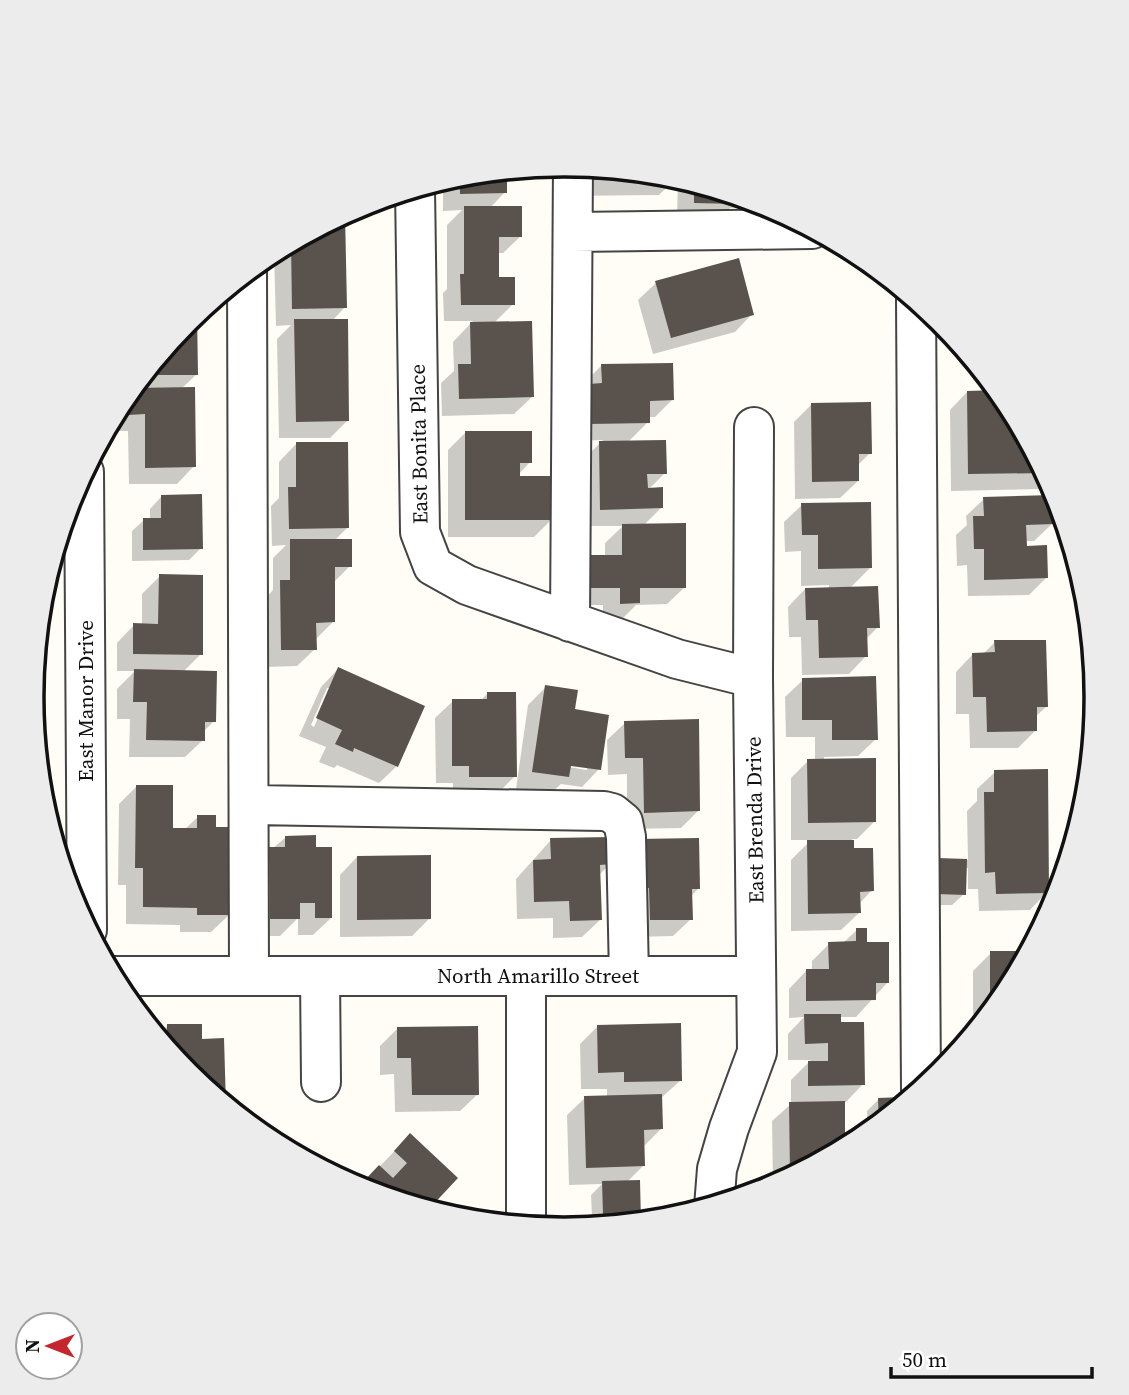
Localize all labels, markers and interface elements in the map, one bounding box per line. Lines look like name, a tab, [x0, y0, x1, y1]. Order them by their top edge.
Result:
street label: East Bonita Place	[403, 364, 434, 524]
street label: East Manor Drive	[71, 620, 100, 782]
street label: East Brenda Drive	[739, 736, 770, 904]
street label: North Amarillo Street	[437, 961, 639, 990]
north arrow	[14, 1311, 84, 1381]
scale bar	[891, 1336, 1092, 1380]
text: N	[19, 1339, 45, 1353]
text: 50 m	[902, 1345, 947, 1374]

